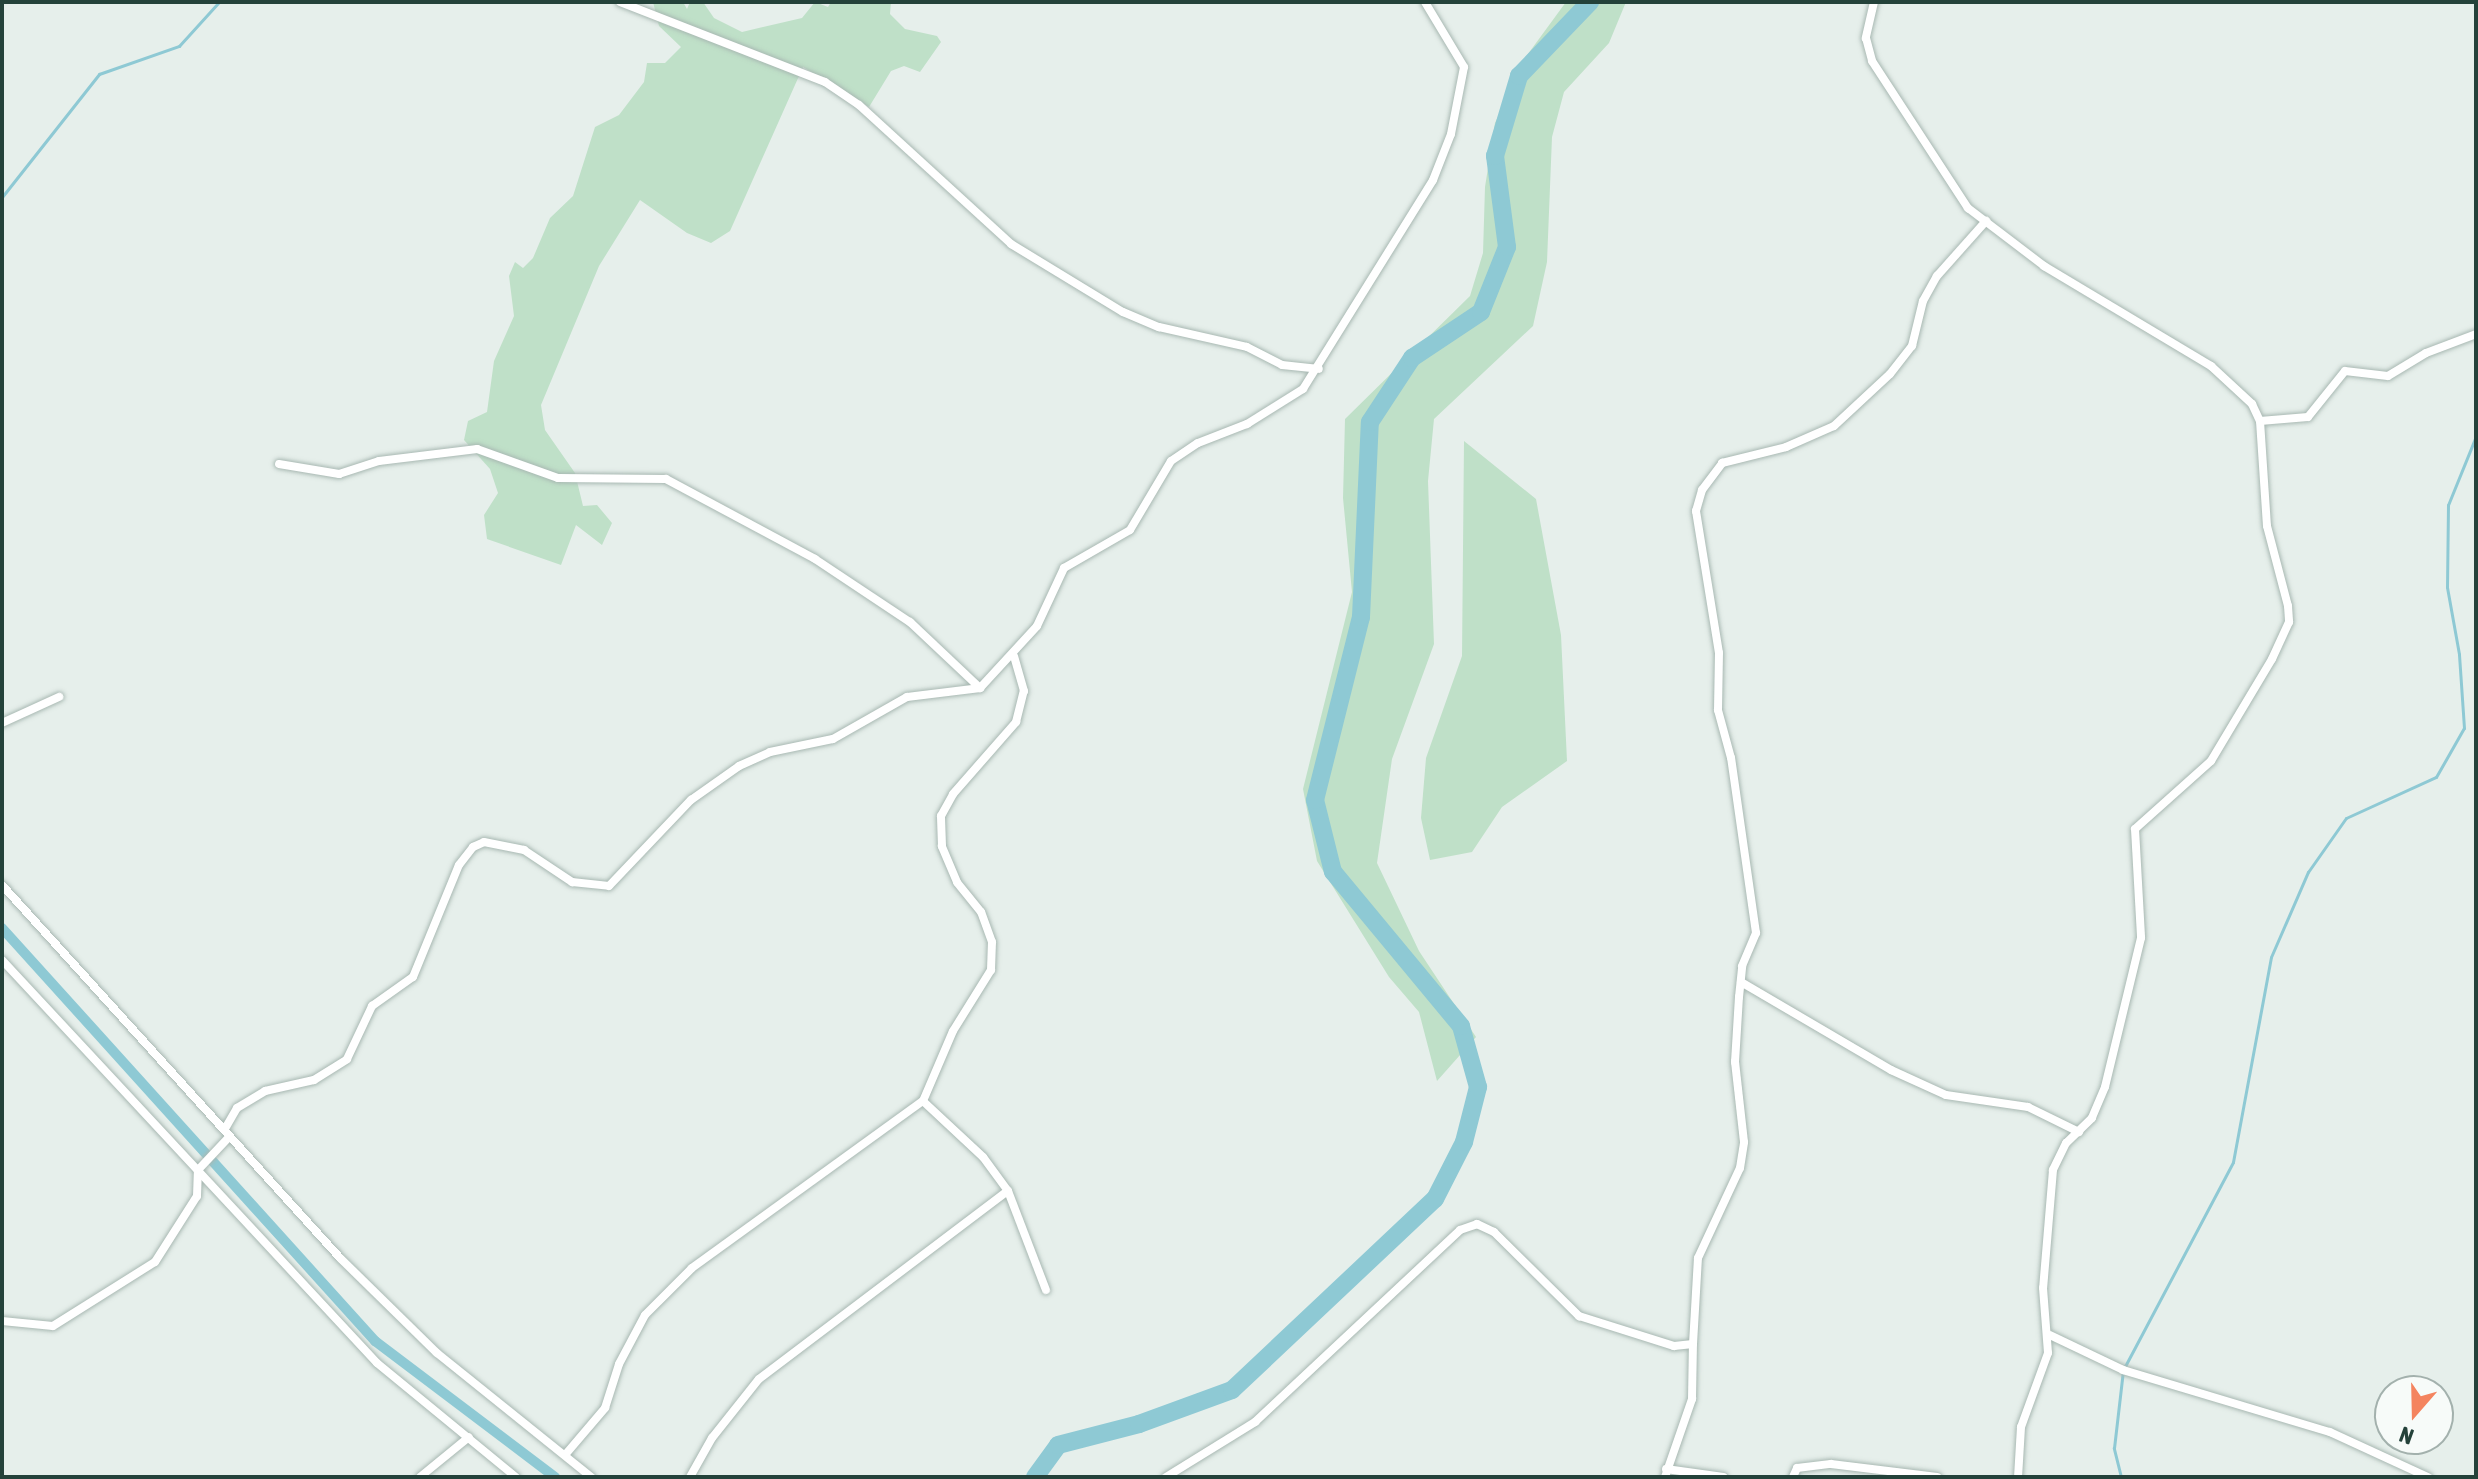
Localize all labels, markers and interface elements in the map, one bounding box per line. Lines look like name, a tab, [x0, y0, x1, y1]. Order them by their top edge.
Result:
north arrow	[2374, 1375, 2454, 1455]
text: N	[2396, 1421, 2417, 1450]

